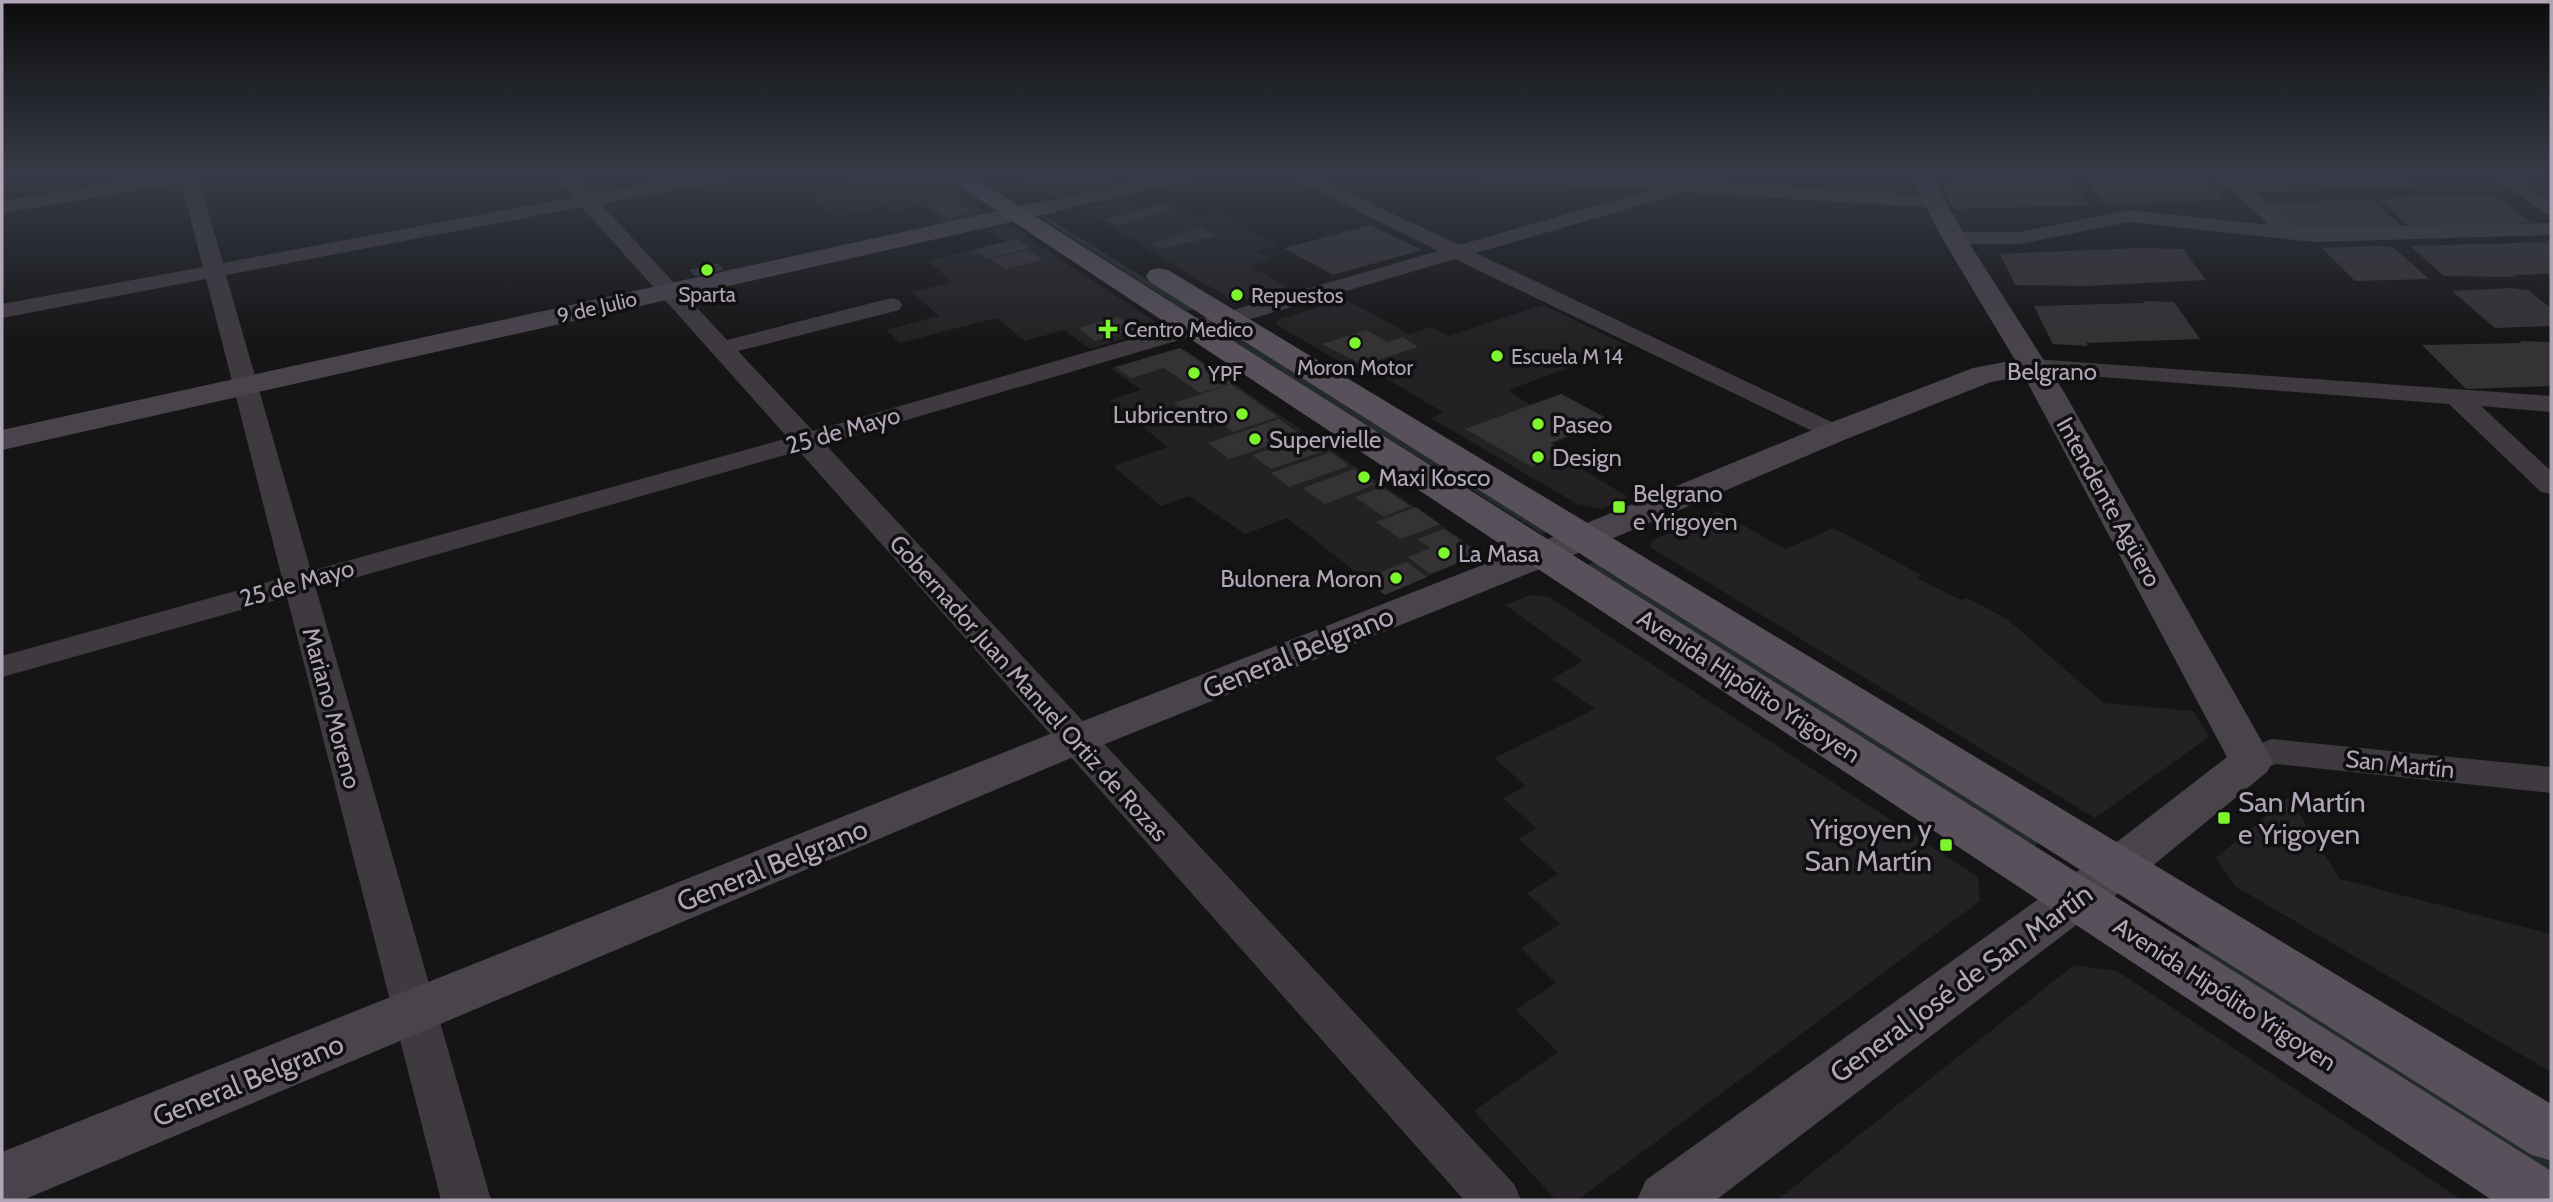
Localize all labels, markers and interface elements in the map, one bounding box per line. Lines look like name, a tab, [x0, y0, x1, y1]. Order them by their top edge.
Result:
marker: Sparta	[699, 262, 715, 278]
place label: Sparta	[678, 282, 736, 307]
place label: Repuestos	[1251, 283, 1344, 308]
street label: 9 de Julio	[555, 286, 639, 328]
marker: Repuestos	[1229, 287, 1245, 303]
place label: Centro Medico	[1124, 317, 1253, 342]
marker: Centro Medico	[1098, 319, 1118, 339]
marker: Moron Motor	[1347, 335, 1363, 351]
place label: Escuela M 14	[1511, 344, 1623, 369]
marker: Escuela M 14	[1489, 348, 1505, 364]
place label: Moron Motor	[1297, 355, 1413, 380]
street label: Belgrano	[2007, 357, 2097, 386]
place label: YPF	[1207, 361, 1243, 386]
marker: YPF	[1186, 365, 1202, 381]
street label: 25 de Mayo	[783, 400, 903, 460]
place label: Lubricentro	[1113, 400, 1228, 429]
marker: Lubricentro	[1234, 406, 1250, 422]
place label: Paseo	[1552, 410, 1612, 439]
street label: Intendente Agüero	[2050, 412, 2168, 592]
marker: Paseo	[1530, 416, 1546, 432]
place label: Supervielle	[1269, 425, 1381, 454]
marker: Supervielle	[1247, 431, 1263, 447]
place label: Design	[1552, 443, 1622, 472]
marker: Design	[1530, 449, 1546, 465]
place label: Maxi Kosco	[1378, 463, 1491, 492]
marker: Maxi Kosco	[1356, 469, 1372, 485]
place label: Belgrano e Yrigoyen	[1633, 479, 1738, 536]
marker: Belgrano e Yrigoyen	[1611, 499, 1627, 515]
street label: Gobernador Juan Manuel Ortiz de Rozas	[884, 529, 1174, 847]
place label: La Masa	[1458, 539, 1540, 568]
marker: La Masa	[1436, 545, 1452, 561]
street label: 25 de Mayo	[237, 553, 357, 613]
place label: Bulonera Moron	[1220, 564, 1382, 593]
marker: Bulonera Moron	[1388, 570, 1404, 586]
street label: General Belgrano	[1198, 598, 1398, 706]
street label: Avenida Hipólito Yrigoyen	[1632, 603, 1866, 769]
street label: Mariano Moreno	[297, 624, 367, 792]
street label: San Martín	[2344, 744, 2456, 784]
place label: San Martín e Yrigoyen	[2238, 785, 2366, 851]
marker: San Martín e Yrigoyen	[2216, 810, 2232, 826]
street label: General Belgrano	[672, 811, 872, 919]
place label: Yrigoyen y San Martín	[1804, 812, 1932, 878]
marker: Yrigoyen y San Martín	[1938, 837, 1954, 853]
street label: General José de San Martín	[1823, 876, 2099, 1090]
street label: Avenida Hipólito Yrigoyen	[2108, 911, 2342, 1077]
street label: General Belgrano	[148, 1026, 348, 1134]

